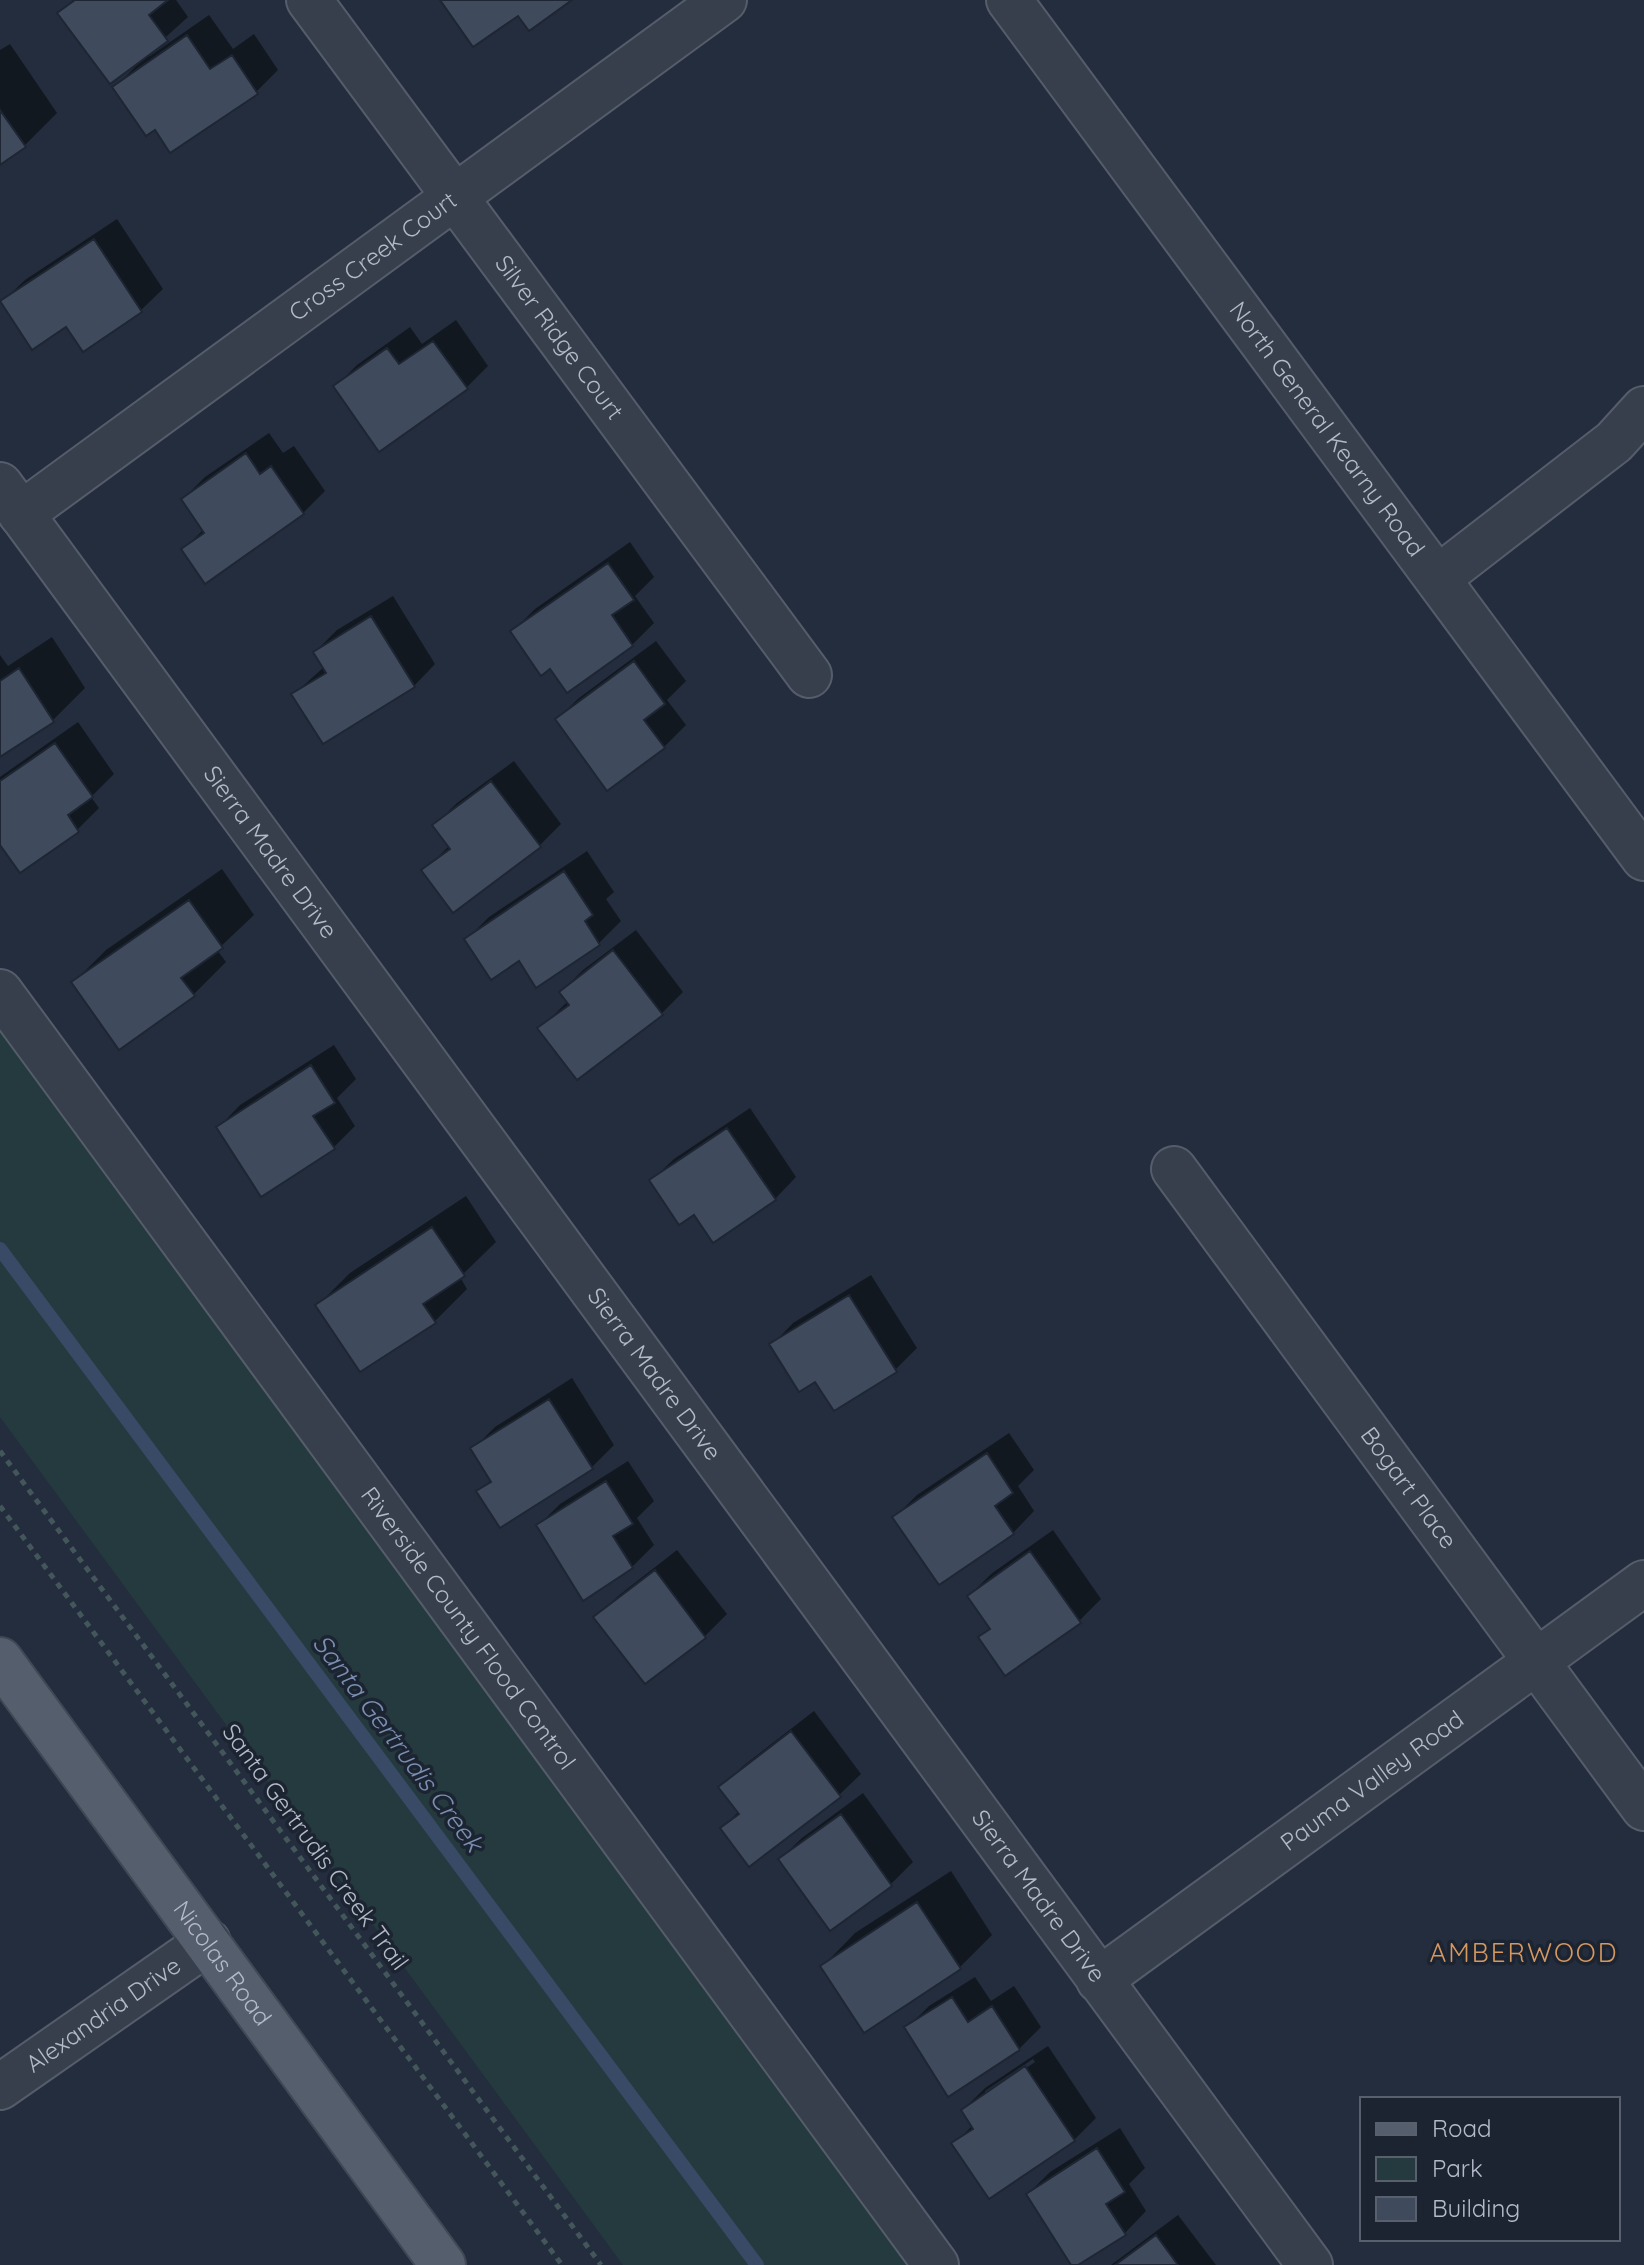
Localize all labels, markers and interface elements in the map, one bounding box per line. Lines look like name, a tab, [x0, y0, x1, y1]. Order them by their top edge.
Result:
street label: Cross Creek Court	[283, 185, 462, 327]
street label: Silver Ridge Court	[489, 249, 631, 425]
street label: North General Kearny Road	[1223, 295, 1432, 562]
street label: Sierra Madre Drive	[198, 759, 345, 944]
street label: Sierra Madre Drive	[582, 1281, 729, 1466]
street label: Bogart Place	[1355, 1421, 1464, 1554]
street label: Riverside County Flood Control	[355, 1481, 583, 1775]
water label: Santa Gertrudis Creek	[306, 1627, 492, 1860]
street label: Pauma Valley Road	[1274, 1703, 1469, 1857]
street label: Santa Gertrudis Creek Trail	[216, 1717, 415, 1975]
street label: Sierra Madre Drive	[966, 1803, 1113, 1988]
street label: Nicolas Road	[167, 1895, 278, 2031]
district label: AMBERWOOD	[1430, 1936, 1618, 1969]
street label: Alexandria Drive	[20, 1950, 186, 2078]
legend	[1360, 2097, 1620, 2241]
text: Road	[1432, 2113, 1492, 2143]
text: Park	[1432, 2153, 1483, 2183]
text: Building	[1432, 2193, 1520, 2223]

